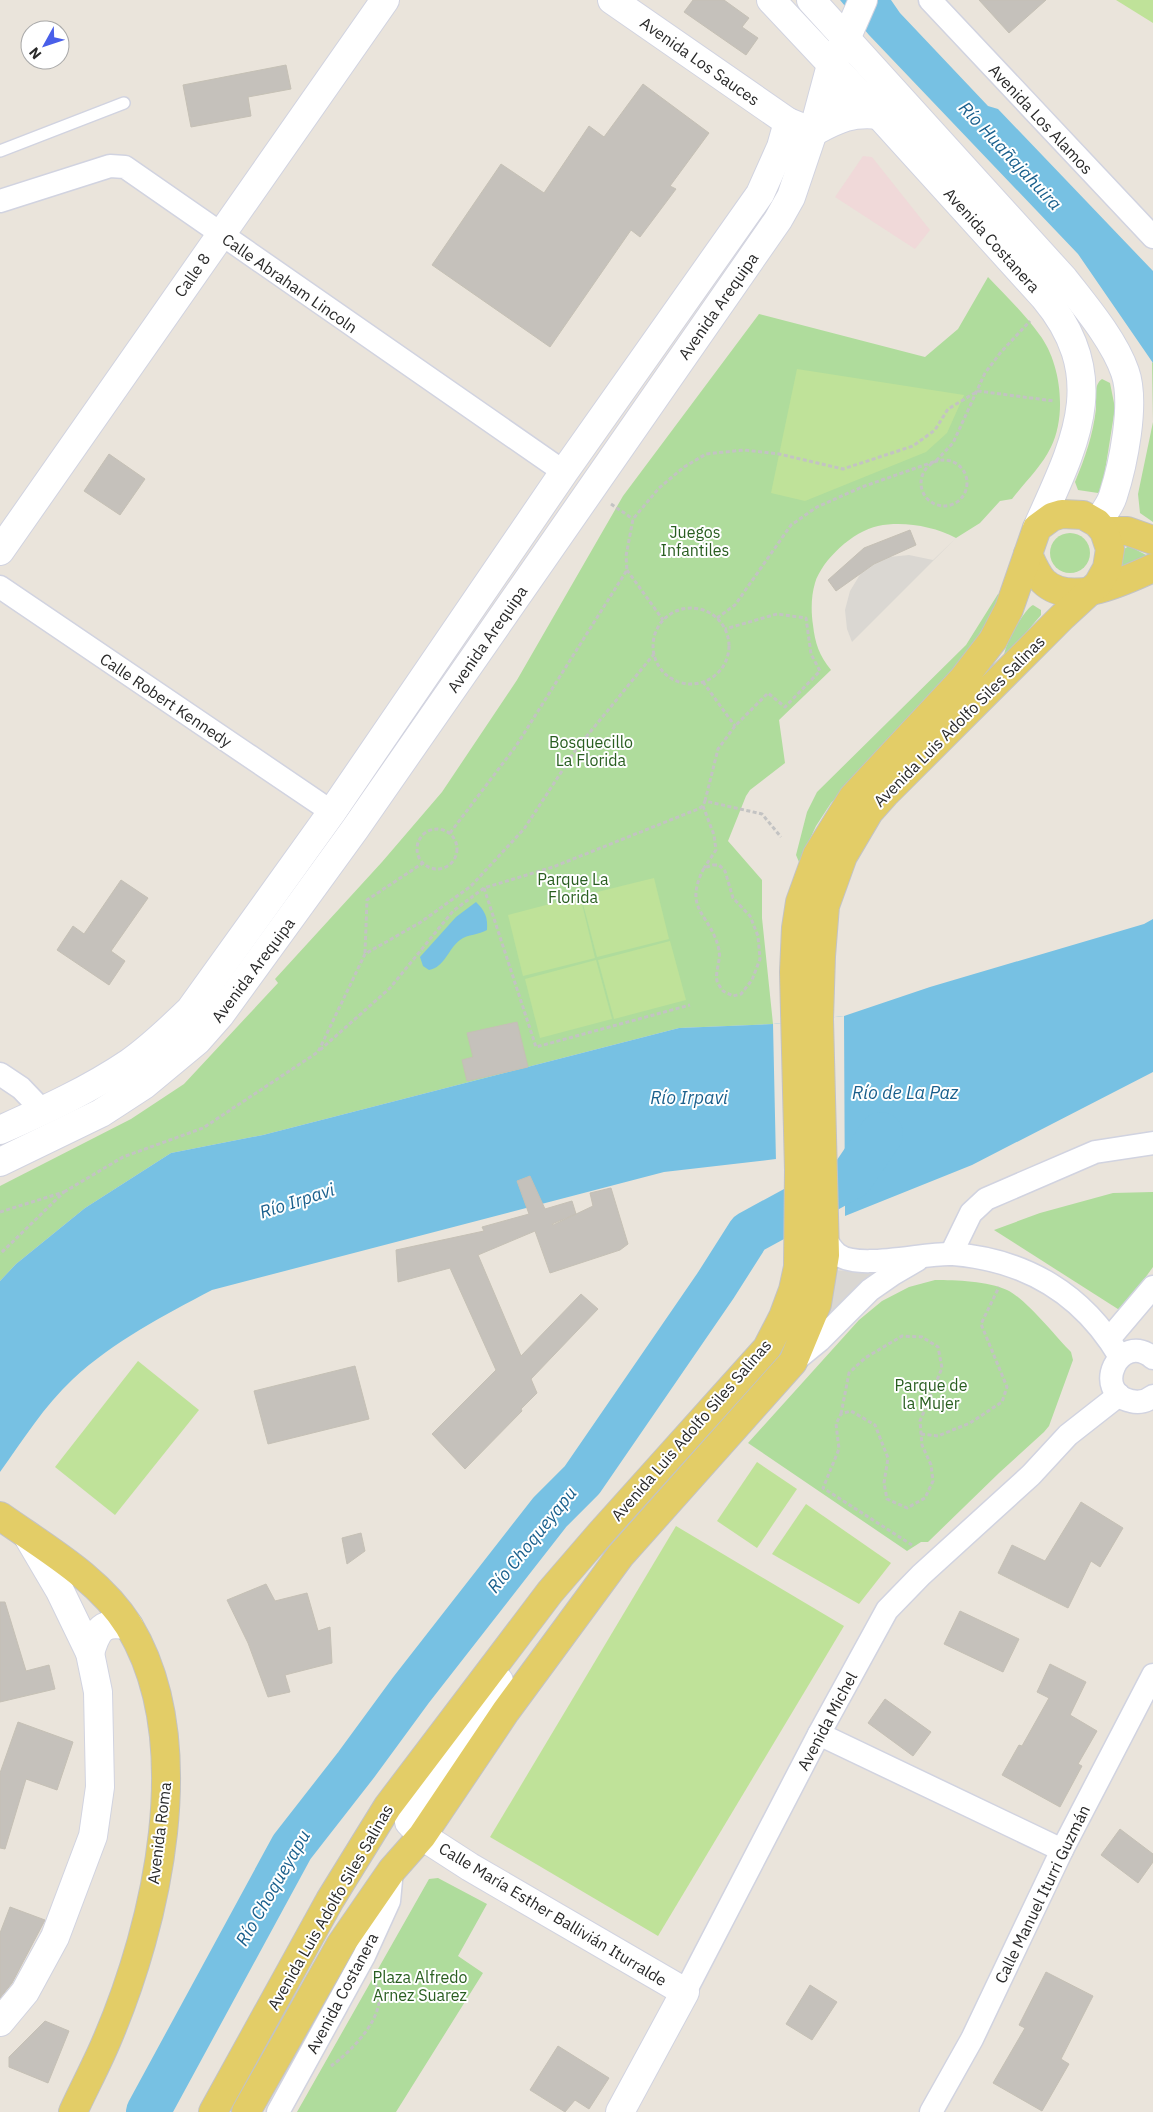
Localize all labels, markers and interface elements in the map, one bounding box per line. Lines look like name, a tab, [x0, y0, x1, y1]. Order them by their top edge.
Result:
street label: Avenida Los Sauces	[637, 12, 763, 110]
north arrow	[20, 20, 70, 70]
text: N	[25, 44, 45, 63]
street label: Avenida Los Alamos	[985, 60, 1097, 178]
water label: Río Huañajahuira	[954, 96, 1067, 215]
street label: Avenida Costanera	[940, 183, 1045, 297]
street label: Calle Abraham Lincoln	[219, 229, 361, 337]
street label: Avenida Arequipa	[674, 248, 763, 363]
street label: Calle 8	[170, 249, 214, 301]
park label: Juegos Infantiles	[661, 522, 729, 560]
street label: Avenida Arequipa	[443, 581, 532, 696]
street label: Avenida Luis Adolfo Siles Salinas	[869, 631, 1049, 811]
street label: Calle Robert Kennedy	[96, 648, 236, 752]
park label: Bosquecillo La Florida	[549, 732, 633, 770]
park label: Parque La Florida	[537, 869, 609, 907]
street label: Avenida Arequipa	[207, 913, 299, 1026]
water label: Río de La Paz	[852, 1081, 959, 1104]
water label: Río Irpavi	[650, 1086, 728, 1109]
water label: Río Irpavi	[256, 1178, 338, 1223]
street label: Avenida Luis Adolfo Siles Salinas	[607, 1335, 775, 1525]
park label: Parque de la Mujer	[895, 1375, 968, 1413]
water label: Río Choqueyapu	[482, 1482, 581, 1597]
street label: Avenida Michel	[793, 1668, 861, 1774]
street label: Avenida Roma	[143, 1780, 175, 1885]
street label: Avenida Luis Adolfo Siles Salinas	[263, 1801, 397, 2013]
street label: Calle Manuel Iturri Guzmán	[990, 1801, 1094, 1987]
water label: Río Choqueyapu	[230, 1826, 315, 1950]
street label: Calle María Esther Ballivián Iturralde	[435, 1838, 671, 1990]
street label: Avenida Costanera	[302, 1929, 383, 2057]
park label: Plaza Alfredo Arnez Suarez	[373, 1967, 468, 2005]

